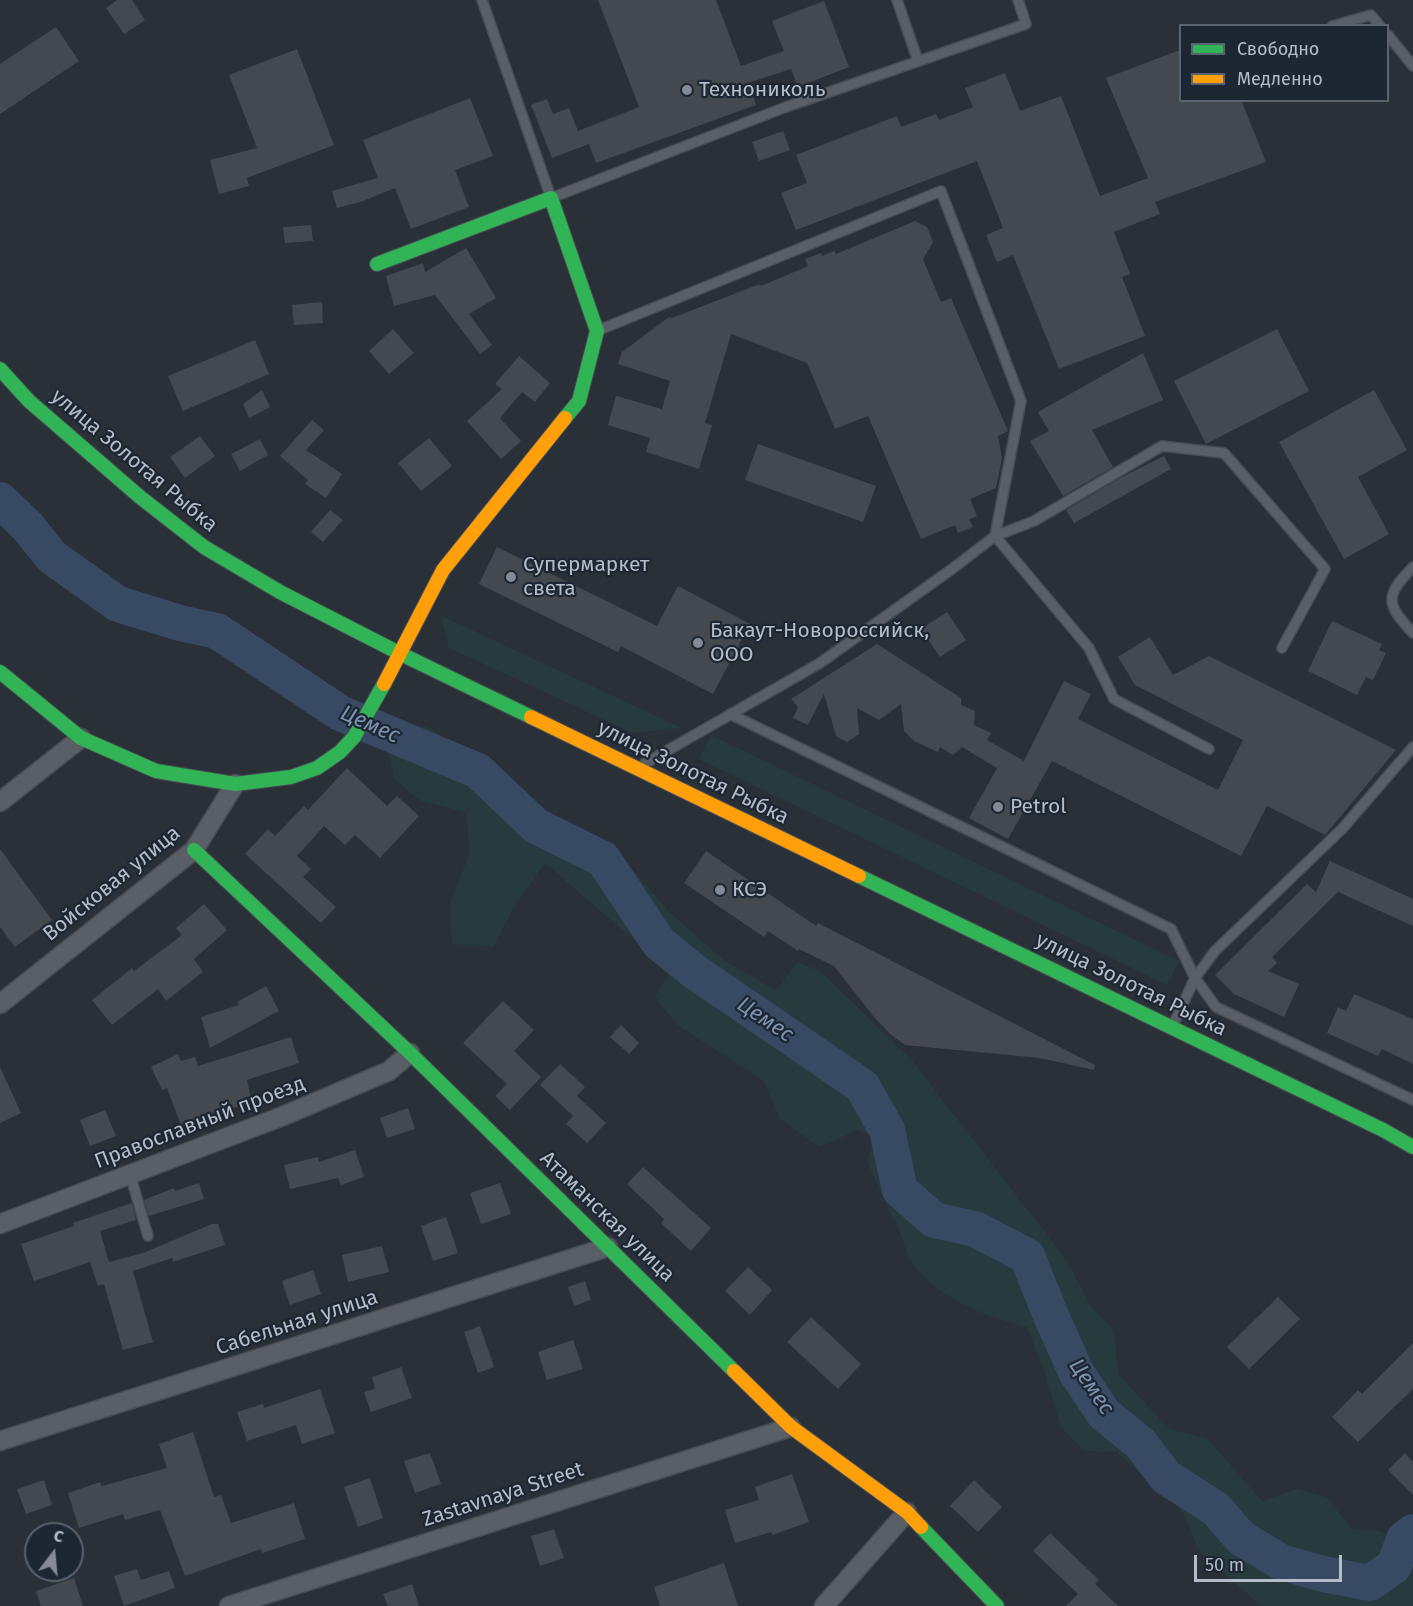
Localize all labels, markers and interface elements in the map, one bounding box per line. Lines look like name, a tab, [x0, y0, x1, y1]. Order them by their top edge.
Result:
legend	[1179, 24, 1389, 102]
text: Свободно	[1237, 38, 1319, 60]
text: Медленно	[1237, 68, 1323, 90]
place label: Технониколь	[699, 77, 826, 103]
marker: Технониколь	[680, 83, 694, 97]
street label: улица Золотая Рыбка	[46, 384, 222, 538]
place label: Супермаркет света	[523, 552, 649, 602]
marker: Супермаркет света	[504, 570, 518, 584]
place label: Бакаут-Новороссийск, ООО	[710, 618, 929, 668]
marker: Бакаут-Новороссийск, ООО	[691, 636, 705, 650]
water label: Цемес	[336, 700, 404, 750]
street label: улица Золотая Рыбка	[593, 716, 793, 830]
place label: Petrol	[1010, 794, 1066, 820]
marker: Petrol	[991, 800, 1005, 814]
street label: Войсковая улица	[38, 821, 186, 947]
place label: КСЭ	[732, 877, 767, 903]
marker: КСЭ	[713, 883, 727, 897]
street label: улица Золотая Рыбка	[1031, 928, 1231, 1042]
water label: Цемес	[732, 992, 798, 1048]
street label: Православный проезд	[91, 1071, 309, 1175]
street label: Атаманская улица	[534, 1146, 680, 1288]
street label: Сабельная улица	[213, 1285, 381, 1361]
water label: Цемес	[1063, 1354, 1119, 1420]
street label: Zastavnaya Street	[419, 1457, 587, 1533]
north arrow	[24, 1522, 84, 1582]
text: С	[51, 1526, 66, 1547]
scale bar	[1197, 1543, 1346, 1581]
text: 50 m	[1205, 1554, 1244, 1576]

